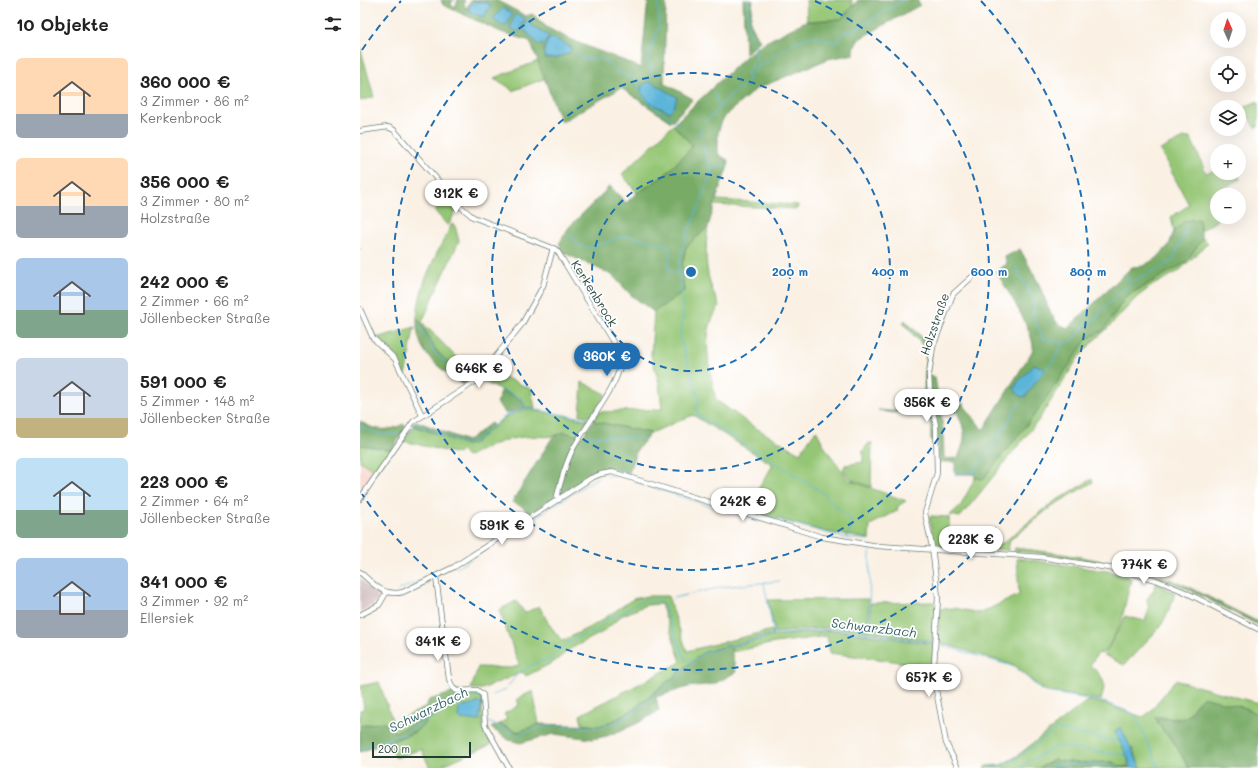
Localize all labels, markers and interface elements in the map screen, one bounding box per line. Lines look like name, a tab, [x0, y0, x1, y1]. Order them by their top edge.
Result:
north arrow	[1210, 12, 1246, 48]
map controls	[1210, 12, 1246, 224]
text: 10 Objekte	[16, 13, 109, 35]
icon: filters	[322, 13, 344, 35]
button: locate	[1210, 56, 1246, 92]
text: 360 000 €	[140, 70, 230, 92]
icon: home	[48, 74, 96, 122]
text: 3 Zimmer · 86 m²	[140, 92, 249, 109]
button: layers	[1210, 100, 1246, 136]
text: Kerkenbrock	[140, 109, 222, 126]
button: +	[1210, 144, 1246, 180]
text: 356 000 €	[140, 170, 229, 192]
icon: home	[48, 174, 96, 222]
pin: 312K €	[423, 180, 489, 214]
text: 312K €	[434, 184, 478, 201]
button: −	[1210, 188, 1246, 224]
text: 3 Zimmer · 80 m²	[140, 192, 249, 209]
text: Holzstraße	[140, 209, 210, 226]
street label: Kerkenbrock	[568, 257, 622, 329]
text: 200 m	[772, 263, 808, 279]
text: 400 m	[872, 263, 908, 279]
text: 600 m	[971, 263, 1007, 279]
text: 800 m	[1070, 263, 1106, 279]
centre of rings	[684, 265, 698, 279]
text: 242 000 €	[140, 270, 229, 292]
icon: home	[48, 274, 96, 322]
street label: Holzstraße	[916, 291, 952, 357]
text: 2 Zimmer · 66 m²	[140, 292, 249, 309]
text: Jöllenbecker Straße	[140, 309, 270, 326]
pin: 360K €	[574, 343, 640, 377]
text: 360K €	[583, 347, 631, 364]
pin: 646K €	[446, 355, 512, 389]
text: 646K €	[455, 359, 503, 376]
text: 591 000 €	[140, 370, 227, 392]
icon: home	[48, 374, 96, 422]
pin: 356K €	[894, 389, 960, 423]
text: 5 Zimmer · 148 m²	[140, 392, 255, 409]
text: 356K €	[903, 393, 951, 410]
text: Jöllenbecker Straße	[140, 409, 270, 426]
text: 223 000 €	[140, 470, 228, 492]
icon: home	[48, 474, 96, 522]
pin: 242K €	[710, 488, 776, 522]
text: 2 Zimmer · 64 m²	[140, 492, 248, 509]
text: 242K €	[720, 492, 766, 509]
text: Jöllenbecker Straße	[140, 509, 270, 526]
pin: 591K €	[469, 512, 535, 546]
text: 591K €	[480, 516, 524, 533]
pin: 223K €	[938, 526, 1004, 560]
text: 223K €	[948, 530, 994, 547]
pin: 774K €	[1111, 551, 1177, 585]
text: 774K €	[1121, 555, 1167, 572]
text: 341 000 €	[140, 570, 227, 592]
icon: home	[48, 574, 96, 622]
text: 3 Zimmer · 92 m²	[140, 592, 248, 609]
text: Ellersiek	[140, 609, 194, 626]
water label: Schwarzbach	[830, 613, 918, 641]
pin: 341K €	[405, 628, 471, 662]
text: 341K €	[415, 632, 461, 649]
pin: 657K €	[896, 664, 962, 698]
text: 657K €	[906, 668, 952, 685]
water label: Schwarzbach	[386, 683, 470, 735]
scale bar	[372, 740, 471, 759]
text: 200 m	[378, 741, 410, 756]

